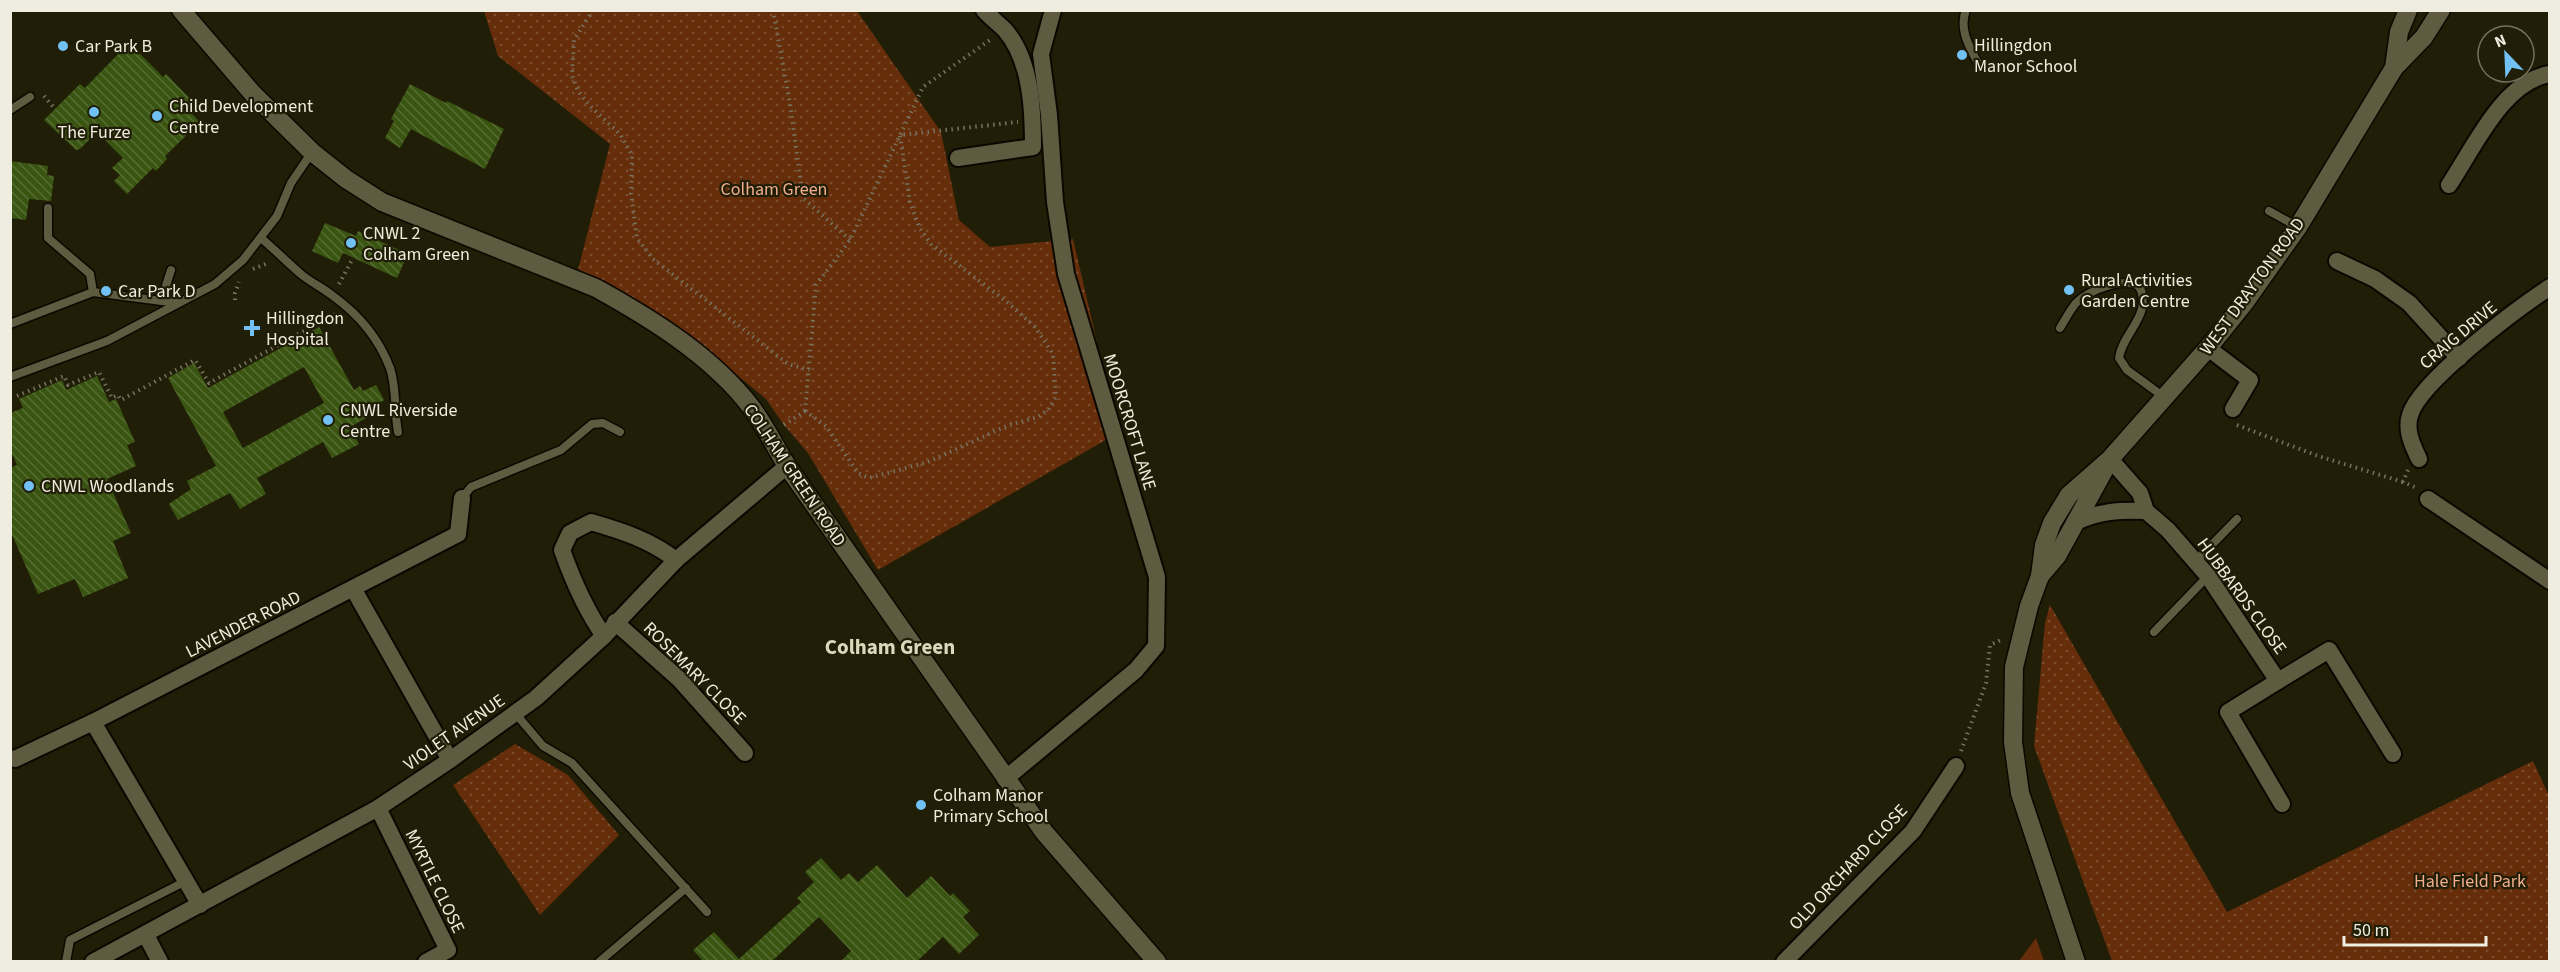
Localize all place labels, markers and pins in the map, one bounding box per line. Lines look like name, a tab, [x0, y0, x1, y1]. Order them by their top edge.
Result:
place label: Hillingdon Manor School	[1974, 33, 2077, 79]
place label: Car Park B	[75, 34, 152, 59]
marker: Car Park B	[56, 39, 70, 53]
marker: Hillingdon Manor School	[1955, 48, 1969, 62]
place label: Child Development Centre	[169, 94, 313, 140]
marker: The Furze	[87, 105, 101, 119]
marker: Child Development Centre	[150, 109, 164, 123]
place label: The Furze	[58, 120, 131, 145]
place label: CNWL 2 Colham Green	[363, 221, 470, 267]
marker: CNWL 2 Colham Green	[344, 236, 358, 250]
place label: Rural Activities Garden Centre	[2081, 268, 2192, 314]
place label: Car Park D	[118, 279, 196, 304]
marker: Rural Activities Garden Centre	[2062, 283, 2076, 297]
marker: Car Park D	[99, 284, 113, 298]
place label: Hillingdon Hospital	[266, 306, 344, 352]
marker: Hillingdon Hospital	[243, 319, 261, 337]
place label: CNWL Riverside Centre	[340, 398, 457, 444]
marker: CNWL Riverside Centre	[321, 413, 335, 427]
place label: CNWL Woodlands	[41, 474, 174, 499]
marker: CNWL Woodlands	[22, 479, 36, 493]
place label: Colham Manor Primary School	[933, 783, 1048, 829]
marker: Colham Manor Primary School	[914, 798, 928, 812]

